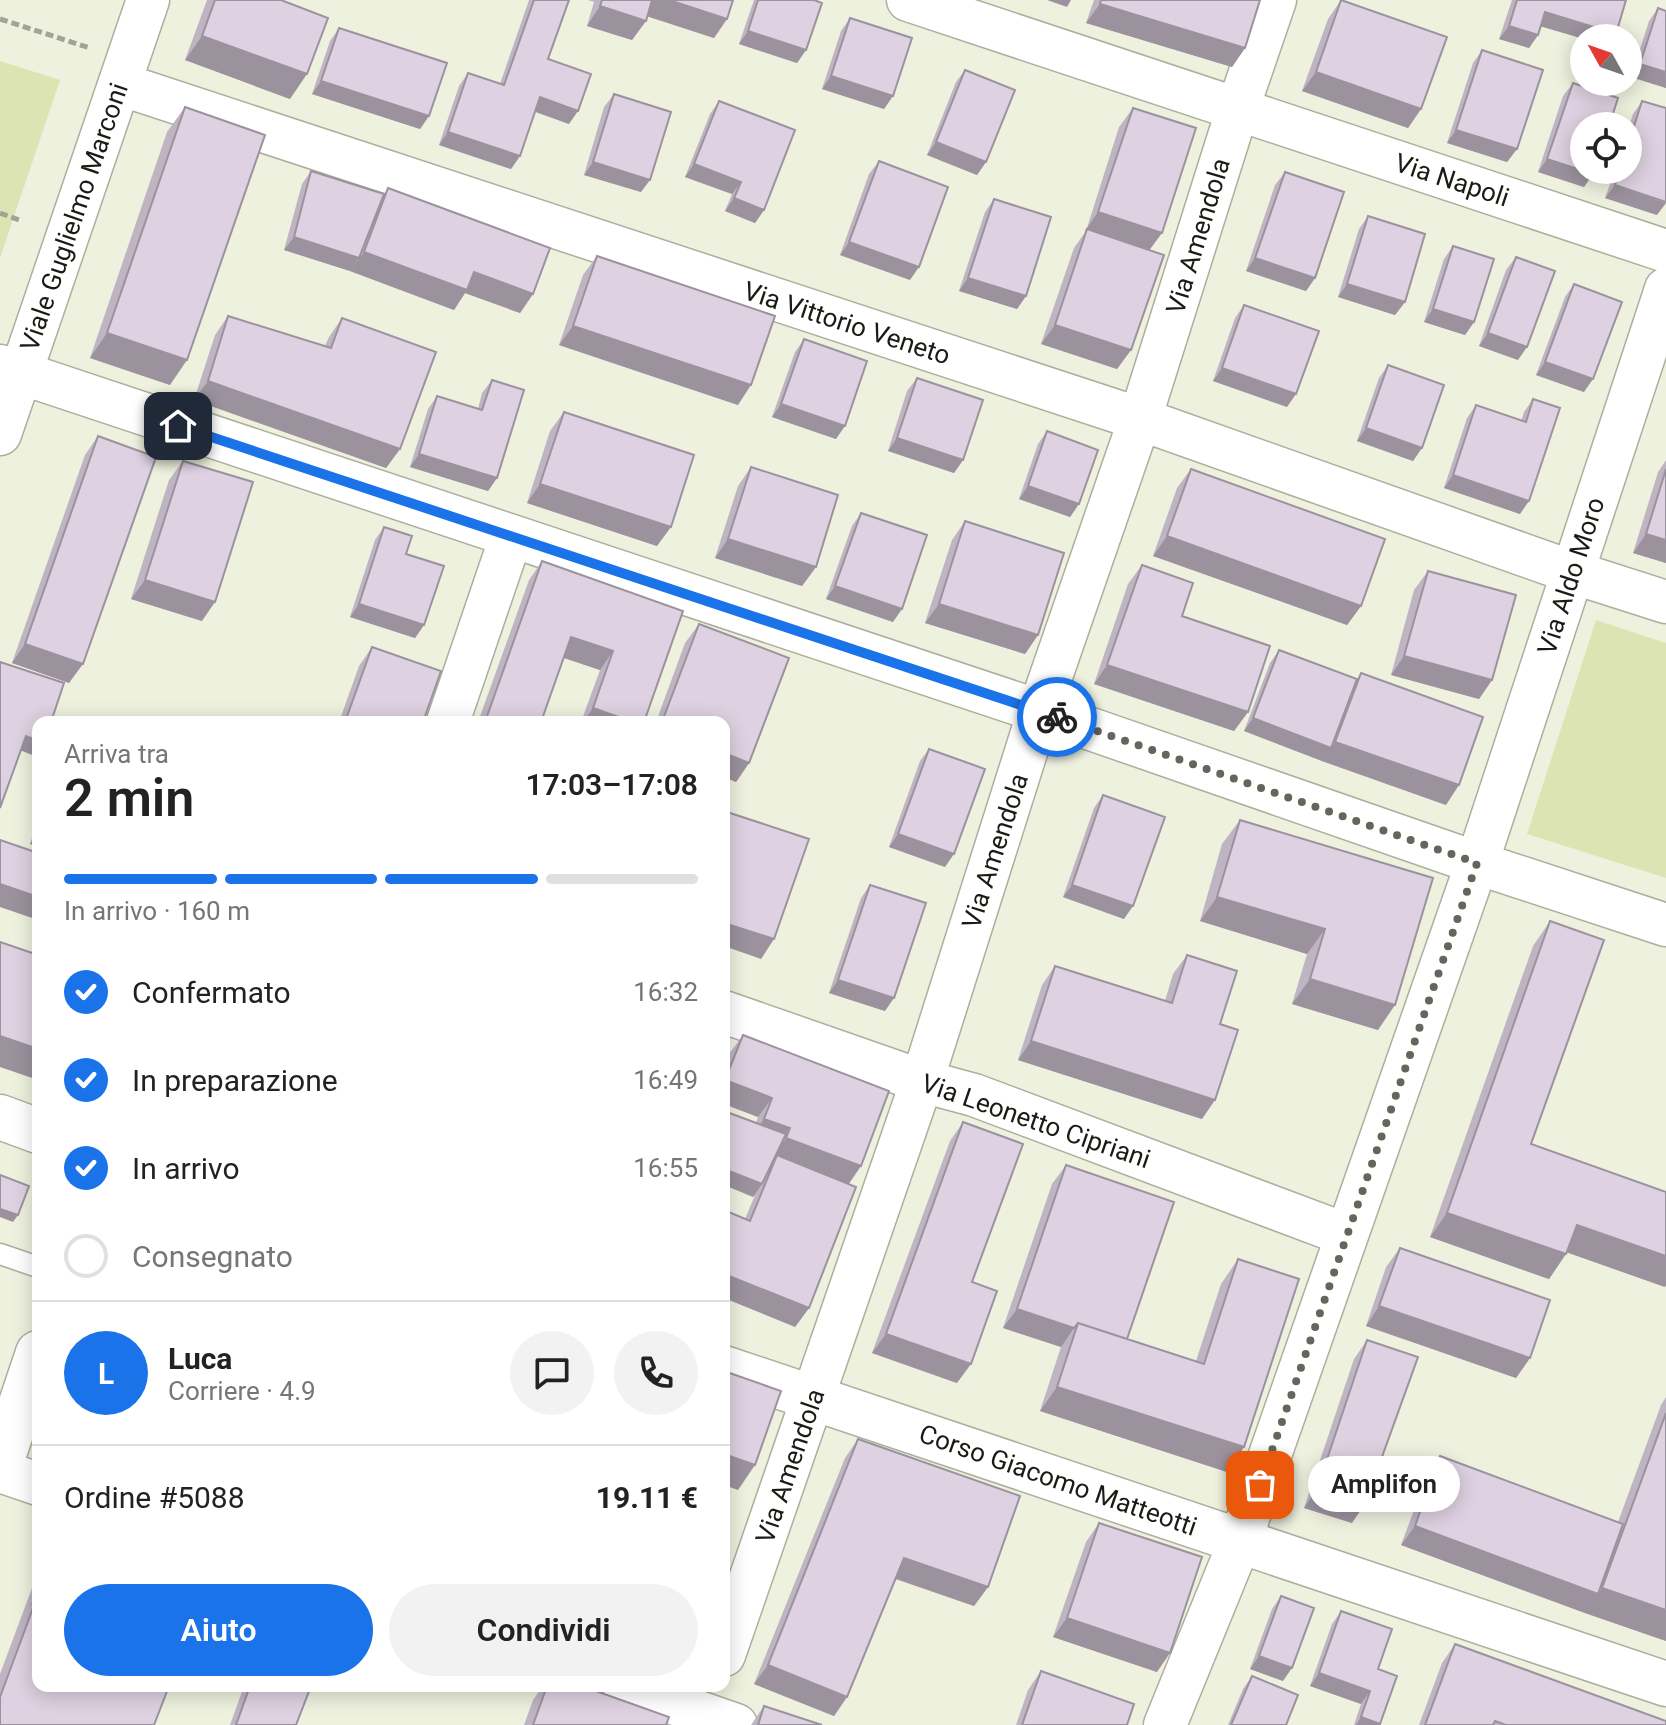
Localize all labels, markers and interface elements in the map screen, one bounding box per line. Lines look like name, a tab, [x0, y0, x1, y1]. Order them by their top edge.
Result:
north arrow	[1570, 24, 1642, 96]
map controls	[1570, 24, 1642, 184]
street label: Viale Guglielmo Marconi	[14, 79, 134, 355]
button: locate	[1570, 112, 1642, 184]
street label: Via Napoli	[1391, 147, 1513, 213]
street label: Via Amendola	[1160, 154, 1236, 318]
street label: Via Vittorio Veneto	[740, 275, 954, 371]
pin	[144, 392, 212, 460]
icon: home	[156, 404, 200, 448]
street label: Via Aldo Moro	[1531, 494, 1611, 658]
courier	[1017, 677, 1097, 757]
icon: bike	[1035, 695, 1079, 739]
text: Arriva tra	[64, 739, 169, 769]
text: 17:03–17:08	[525, 767, 698, 802]
text: 2 min	[64, 768, 194, 829]
street label: Via Amendola	[956, 770, 1034, 932]
text: In arrivo · 160 m	[64, 896, 250, 926]
icon: check	[64, 970, 108, 1014]
text: Confermato	[132, 975, 291, 1010]
text: 16:32	[633, 977, 698, 1007]
icon: check	[64, 1058, 108, 1102]
text: In preparazione	[132, 1063, 338, 1098]
text: 16:49	[633, 1065, 698, 1095]
street label: Via Leonetto Cipriani	[918, 1068, 1154, 1174]
icon: check	[64, 1146, 108, 1190]
text: In arrivo	[132, 1151, 240, 1186]
text: 16:55	[633, 1153, 698, 1183]
text: Consegnato	[132, 1239, 293, 1274]
button: chat	[510, 1331, 594, 1415]
button: phone	[614, 1331, 698, 1415]
text: Luca	[168, 1341, 232, 1376]
text: L	[98, 1356, 114, 1391]
text: Corriere · 4.9	[168, 1376, 316, 1406]
street label: Via Amendola	[750, 1385, 830, 1547]
street label: Corso Giacomo Matteotti	[915, 1418, 1201, 1542]
pin	[1226, 1451, 1294, 1519]
callout: Amplifon	[1308, 1457, 1460, 1513]
icon: bag	[1238, 1463, 1282, 1507]
text: Amplifon	[1331, 1469, 1437, 1499]
text: Ordine #5088	[64, 1480, 245, 1515]
text: 19.11 €	[596, 1480, 698, 1515]
button: Aiuto	[64, 1584, 373, 1676]
button: Condividi	[389, 1584, 698, 1676]

